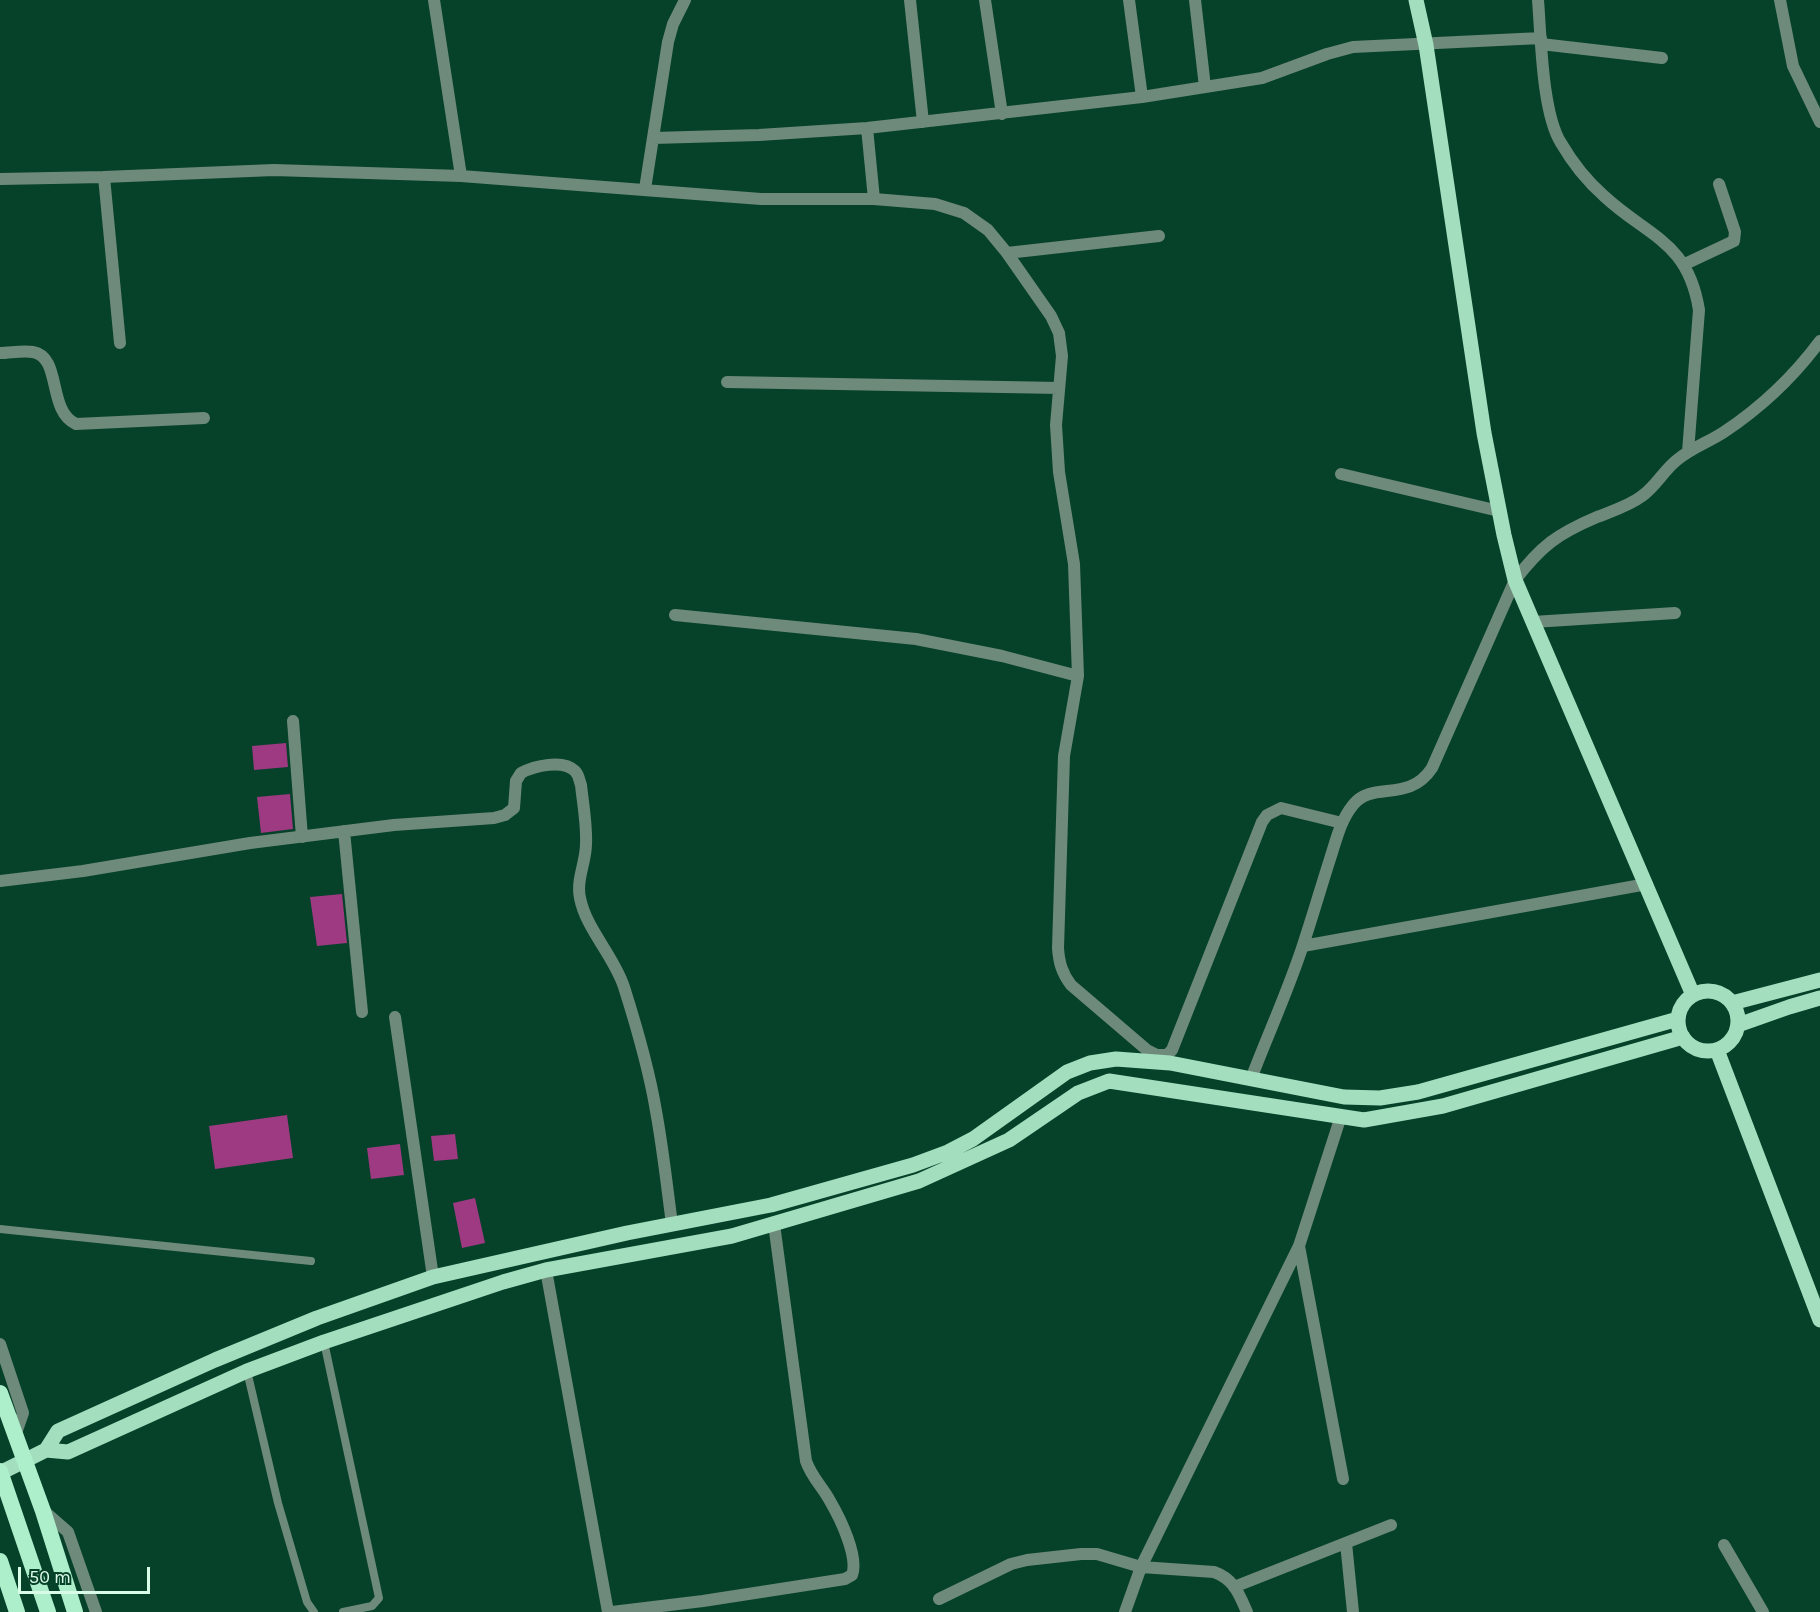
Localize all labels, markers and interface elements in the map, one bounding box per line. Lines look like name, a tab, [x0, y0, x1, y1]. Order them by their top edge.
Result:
scale bar	[21, 1555, 153, 1593]
text: 50 m	[29, 1566, 71, 1588]

